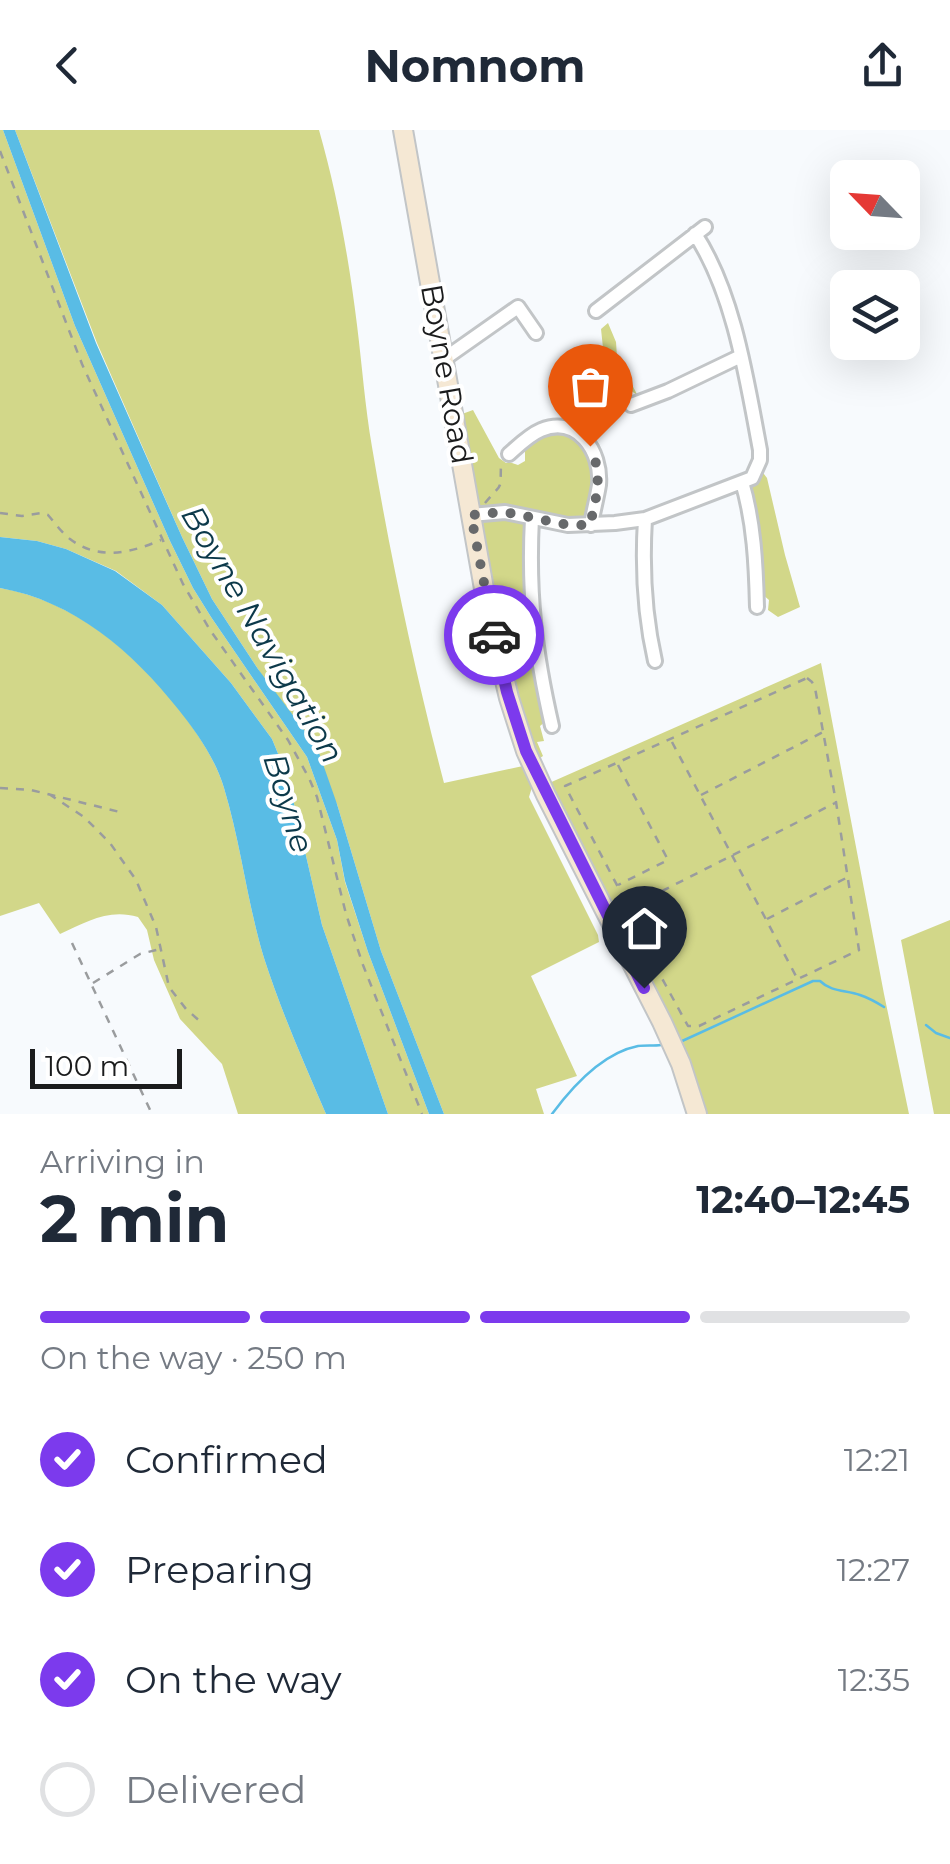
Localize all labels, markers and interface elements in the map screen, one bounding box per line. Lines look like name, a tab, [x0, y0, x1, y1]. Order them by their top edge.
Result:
icon: back	[40, 38, 95, 93]
text: Nomnom	[365, 38, 586, 93]
icon: share	[855, 38, 910, 93]
north arrow	[830, 160, 920, 250]
map controls	[830, 160, 920, 360]
button: layers	[830, 270, 920, 360]
street label: Boyne Road	[413, 281, 481, 467]
pin	[548, 344, 633, 447]
icon: bag	[563, 359, 618, 414]
water label: Boyne Navigation	[173, 498, 353, 770]
courier	[444, 585, 544, 685]
icon: car	[467, 608, 522, 663]
water label: Boyne	[255, 749, 323, 857]
pin	[602, 886, 687, 989]
icon: home	[617, 901, 672, 956]
scale bar	[30, 1044, 182, 1088]
text: 100 m	[45, 1049, 129, 1083]
text: Arriving in	[40, 1142, 205, 1181]
text: 12:40–12:45	[696, 1176, 910, 1223]
text: 2 min	[40, 1179, 229, 1258]
text: On the way · 250 m	[40, 1338, 347, 1377]
icon: check	[40, 1432, 95, 1487]
text: Confirmed	[125, 1436, 328, 1483]
text: 12:21	[844, 1440, 910, 1479]
icon: check	[40, 1542, 95, 1597]
text: Preparing	[125, 1546, 314, 1593]
text: 12:27	[837, 1550, 910, 1589]
icon: check	[40, 1652, 95, 1707]
text: On the way	[125, 1656, 342, 1703]
text: 12:35	[838, 1660, 910, 1699]
text: Delivered	[125, 1766, 306, 1813]

